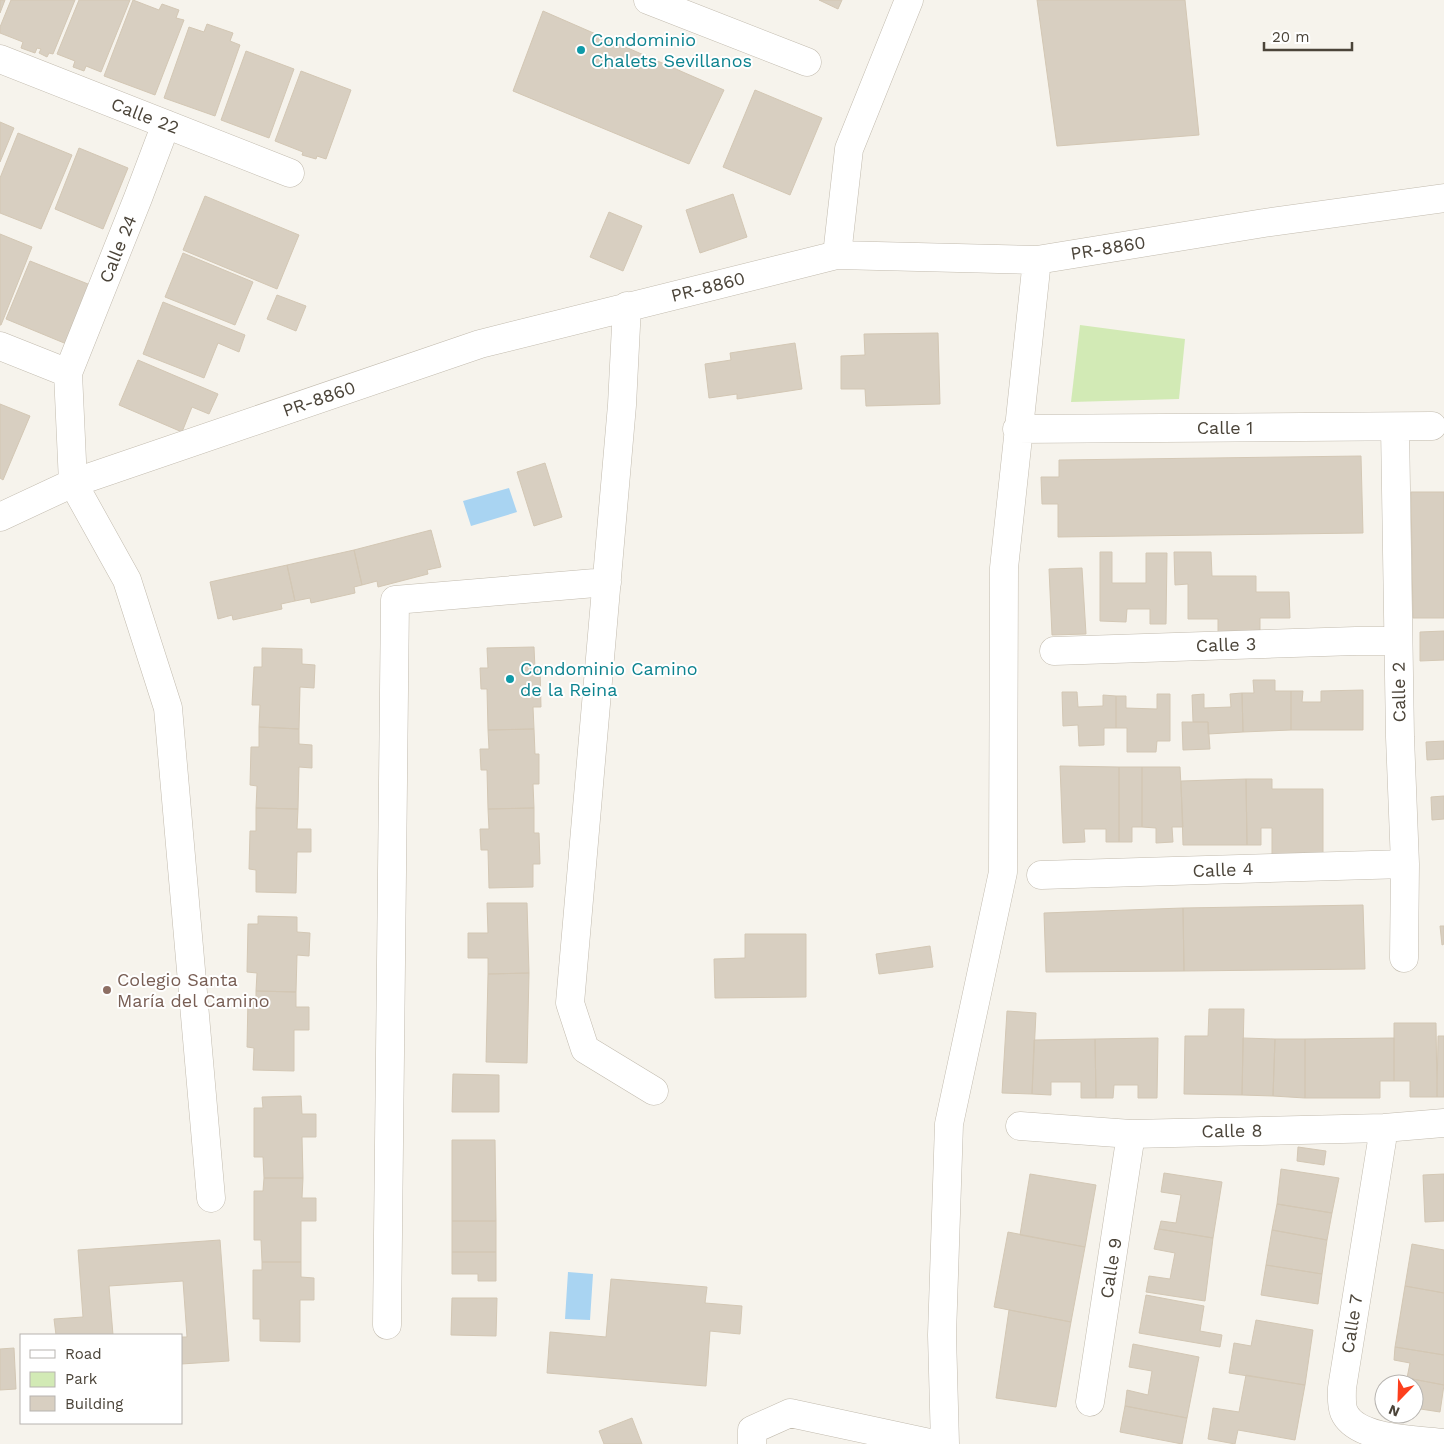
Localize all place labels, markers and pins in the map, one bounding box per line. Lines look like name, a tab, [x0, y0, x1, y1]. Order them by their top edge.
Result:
place label: Condominio Chalets Sevillanos	[591, 29, 752, 71]
marker: Condominio Chalets Sevillanos	[575, 44, 587, 56]
place label: Condominio Camino de la Reina	[520, 658, 698, 700]
marker: Condominio Camino de la Reina	[504, 673, 516, 685]
place label: Colegio Santa María del Camino	[117, 969, 270, 1011]
marker: Colegio Santa María del Camino	[101, 984, 113, 996]

